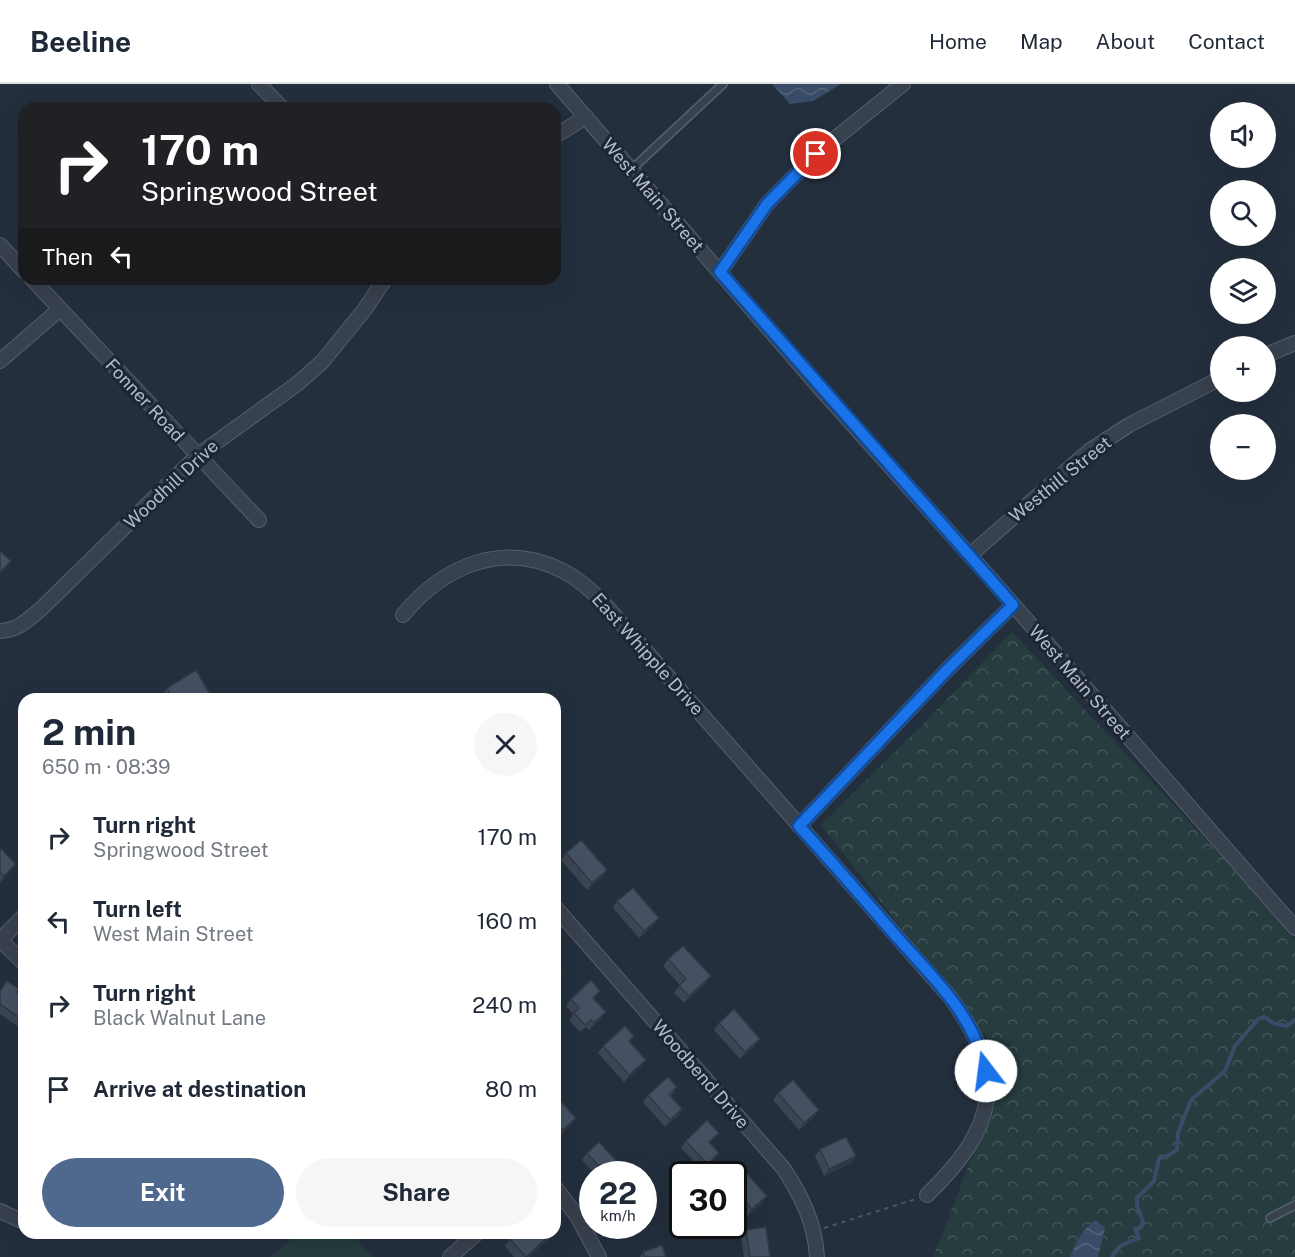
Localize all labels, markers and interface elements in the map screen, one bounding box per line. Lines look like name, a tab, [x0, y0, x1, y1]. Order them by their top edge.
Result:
text: Beeline	[30, 25, 131, 58]
text: Home	[929, 29, 987, 54]
text: Map	[1020, 29, 1063, 54]
text: About	[1096, 29, 1155, 54]
text: Contact	[1188, 29, 1265, 54]
map controls	[1210, 102, 1276, 480]
button: sound	[1210, 102, 1276, 168]
text: 170 m	[141, 125, 259, 174]
icon: right	[42, 126, 120, 204]
pin	[790, 128, 841, 179]
street label: West Main Street	[598, 134, 708, 256]
icon: arrive	[799, 137, 832, 170]
text: Springwood Street	[141, 175, 378, 207]
button: search	[1210, 180, 1276, 246]
icon: left	[105, 240, 138, 273]
text: Then	[42, 244, 93, 270]
button: layers	[1210, 258, 1276, 324]
button: +	[1210, 336, 1276, 402]
street label: Fonner Road	[101, 354, 189, 446]
button: −	[1210, 414, 1276, 480]
street label: Westhill Street	[1005, 432, 1115, 526]
street label: Woodhill Drive	[120, 435, 222, 533]
street label: East Whipple Drive	[588, 589, 708, 719]
street label: West Main Street	[1025, 621, 1135, 743]
text: 2 min	[42, 711, 136, 753]
button: close	[474, 713, 537, 776]
text: 650 m · 08:39	[42, 755, 170, 779]
text: Turn right	[93, 812, 196, 838]
icon: right	[42, 821, 75, 854]
text: 170 m	[477, 824, 537, 850]
text: Springwood Street	[93, 838, 268, 862]
text: Turn left	[93, 896, 182, 922]
icon: left	[42, 905, 75, 938]
text: 160 m	[477, 908, 537, 934]
text: West Main Street	[93, 922, 254, 946]
text: Turn right	[93, 980, 196, 1006]
icon: right	[42, 989, 75, 1022]
text: 240 m	[472, 992, 537, 1018]
text: Black Walnut Lane	[93, 1006, 266, 1030]
street label: Woodbend Drive	[648, 1015, 754, 1133]
position arrow	[954, 1039, 1018, 1103]
icon: arrive	[42, 1073, 75, 1106]
text: Arrive at destination	[93, 1076, 306, 1102]
text: 80 m	[485, 1076, 537, 1102]
button: Exit	[42, 1158, 284, 1227]
button: Share	[296, 1158, 537, 1227]
speed limit sign: 30	[669, 1161, 747, 1239]
text: 22	[599, 1175, 637, 1211]
text: km/h	[600, 1207, 636, 1224]

